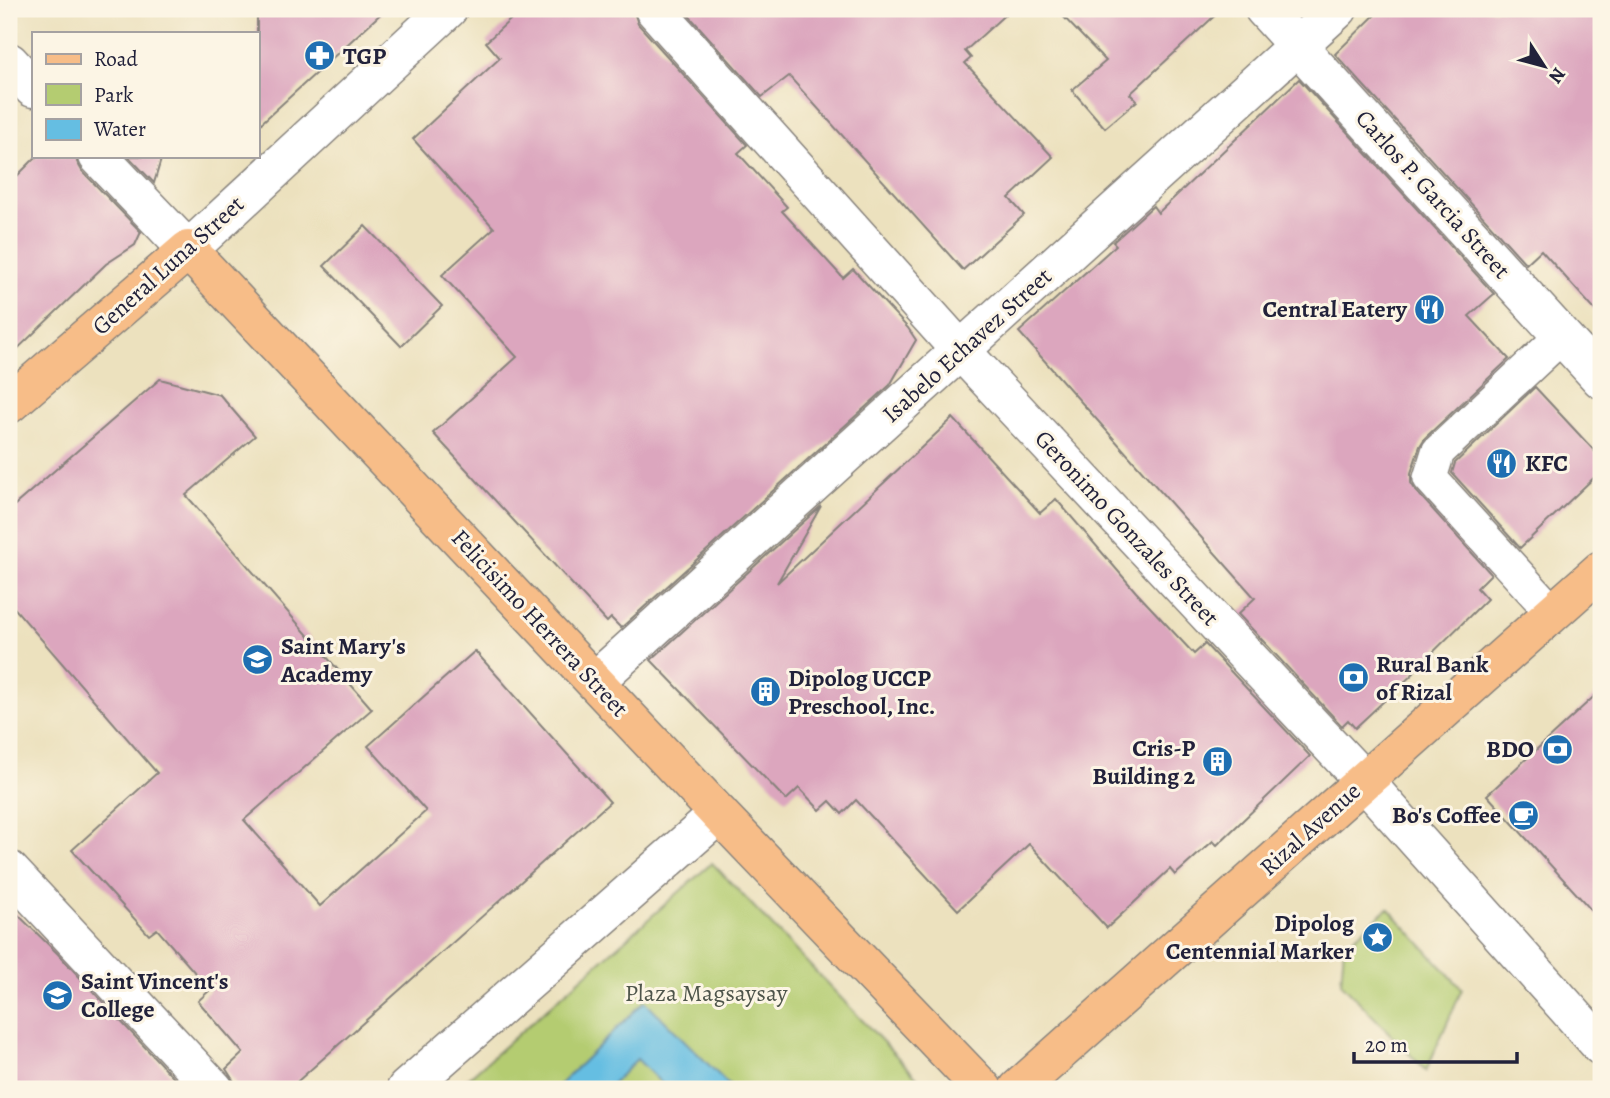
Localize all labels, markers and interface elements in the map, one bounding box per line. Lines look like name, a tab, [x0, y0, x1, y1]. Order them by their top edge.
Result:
legend	[32, 32, 259, 158]
north arrow	[1508, 32, 1578, 102]
pharmacy icon: TGP	[303, 39, 337, 73]
place label: TGP	[343, 40, 386, 72]
text: Road	[94, 45, 138, 73]
text: N	[1542, 62, 1572, 89]
text: Park	[94, 81, 134, 109]
street label: Carlos P. Garcia Street	[1348, 103, 1518, 285]
text: Water	[93, 115, 146, 143]
street label: General Luna Street	[85, 188, 251, 342]
street label: Isabelo Echavez Street	[875, 260, 1059, 430]
restaurant icon: Central Eatery	[1413, 292, 1447, 326]
place label: Central Eatery	[1262, 293, 1408, 325]
street label: Geronimo Gonzales Street	[1028, 423, 1226, 633]
restaurant icon: KFC	[1485, 446, 1519, 480]
place label: KFC	[1525, 447, 1568, 479]
street label: Felicisimo Herrera Street	[444, 522, 636, 724]
place label: Saint Mary's Academy	[280, 630, 406, 690]
school or university icon: Saint Mary's Academy	[241, 643, 275, 677]
place label: Rural Bank of Rizal	[1376, 648, 1489, 708]
bank icon: Rural Bank of Rizal	[1336, 661, 1370, 695]
place label: Dipolog UCCP Preschool, Inc.	[788, 662, 935, 722]
building icon: Dipolog UCCP Preschool, Inc.	[748, 675, 782, 709]
place label: Cris-P Building 2	[1092, 732, 1195, 792]
bank icon: BDO	[1540, 732, 1574, 766]
place label: BDO	[1486, 733, 1534, 765]
building icon: Cris-P Building 2	[1201, 745, 1235, 779]
street label: Rizal Avenue	[1253, 775, 1367, 883]
cafe icon: Bo's Coffee	[1507, 798, 1541, 832]
place label: Bo's Coffee	[1392, 799, 1501, 831]
place label: Dipolog Centennial Marker	[1166, 907, 1355, 967]
place icon: Dipolog Centennial Marker	[1360, 920, 1394, 954]
place label: Saint Vincent's College	[81, 965, 229, 1025]
park label: Plaza Magsaysay	[625, 977, 788, 1009]
school or university icon: Saint Vincent's College	[41, 978, 75, 1012]
scale bar	[1354, 1021, 1517, 1065]
text: 20 m	[1365, 1031, 1408, 1059]

